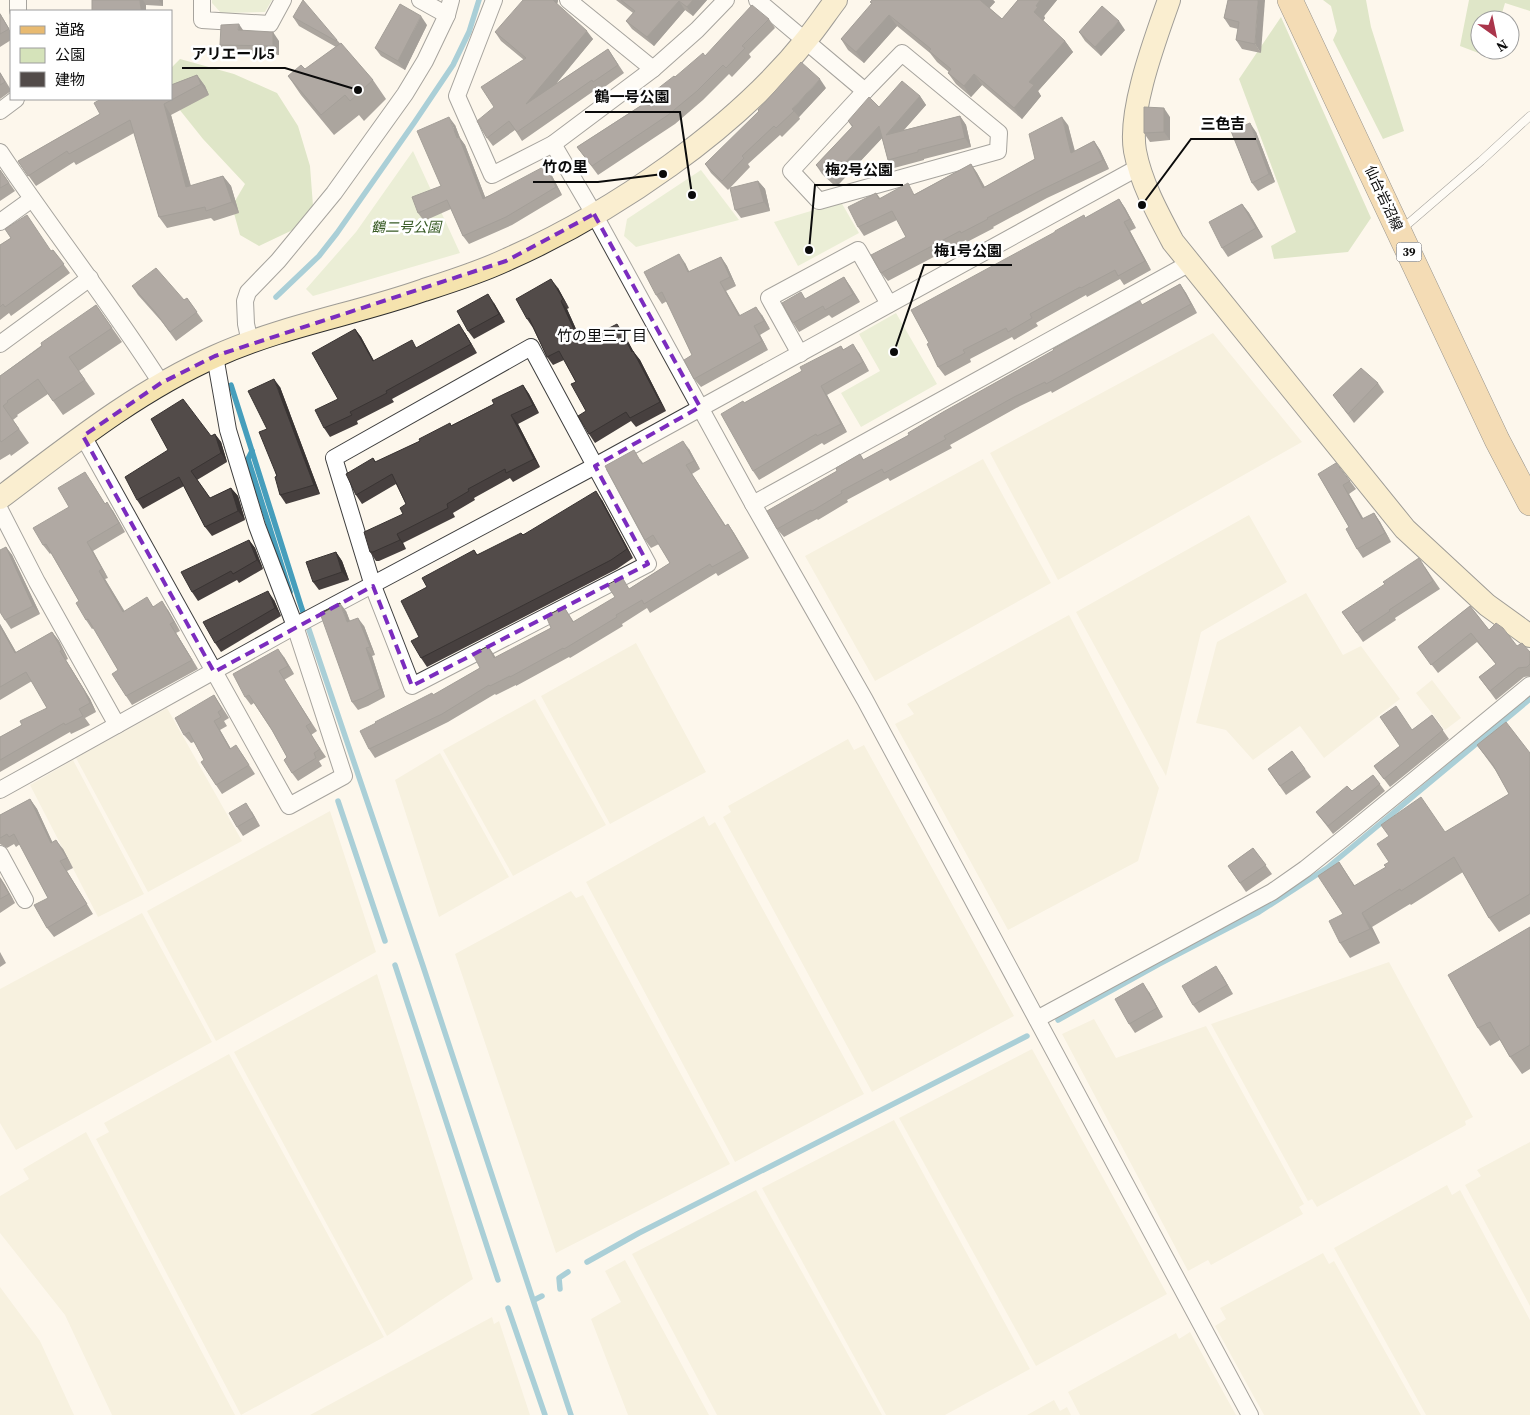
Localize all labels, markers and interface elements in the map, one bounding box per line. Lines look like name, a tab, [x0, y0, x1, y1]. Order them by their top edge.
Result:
legend	[10, 10, 172, 100]
north arrow	[1470, 10, 1520, 60]
text: 道路	[55, 19, 85, 40]
text: N	[1492, 35, 1512, 57]
callout: アリエール5	[182, 38, 285, 68]
text: アリエール5	[191, 43, 275, 64]
text: 公園	[55, 44, 85, 65]
text: 建物	[55, 69, 85, 90]
callout: 鶴一号公園	[585, 82, 680, 112]
text: 鶴一号公園	[594, 86, 670, 107]
callout: 三色吉	[1191, 109, 1256, 139]
text: 三色吉	[1200, 113, 1246, 134]
callout: 竹の里	[533, 152, 598, 182]
callout: 梅2号公園	[815, 155, 903, 185]
text: 竹の里	[542, 156, 588, 177]
text: 梅2号公園	[825, 159, 893, 180]
street label: 仙台岩沼線	[1360, 162, 1408, 234]
park label: 鶴二号公園	[371, 217, 443, 237]
callout: 梅1号公園	[924, 235, 1012, 265]
text: 梅1号公園	[934, 240, 1002, 261]
road number: 39	[1396, 242, 1422, 262]
district label: 竹の里三丁目	[557, 325, 647, 346]

